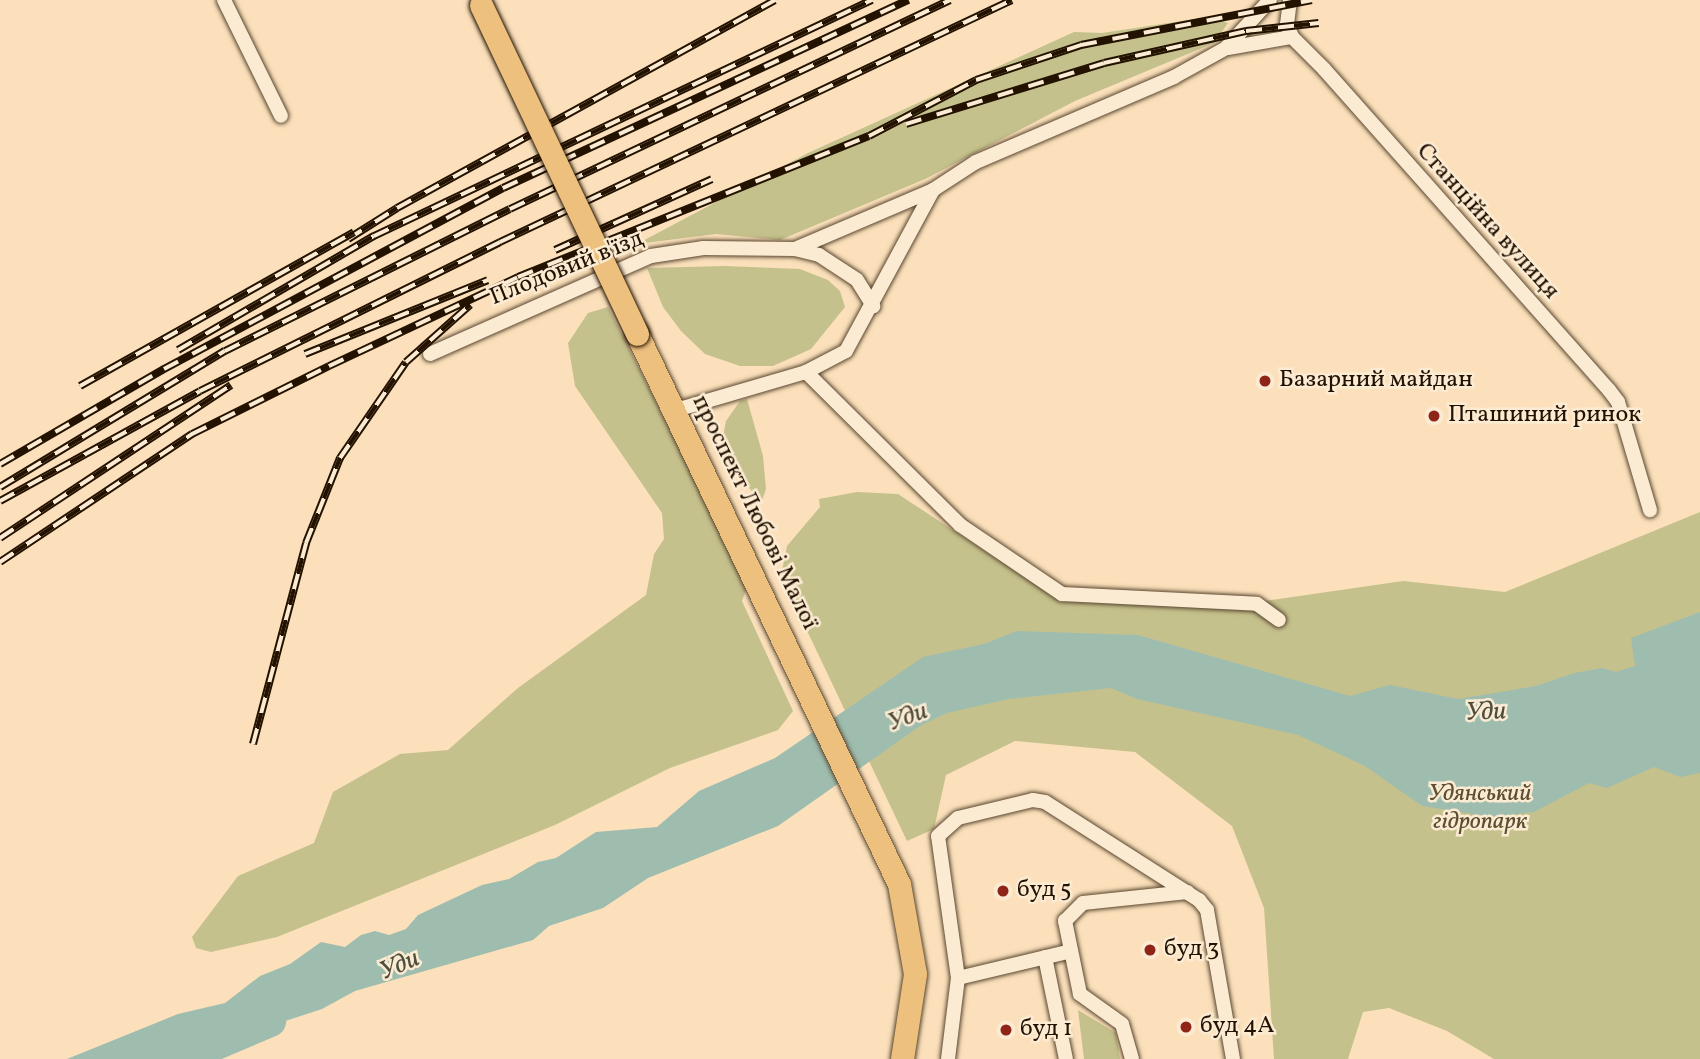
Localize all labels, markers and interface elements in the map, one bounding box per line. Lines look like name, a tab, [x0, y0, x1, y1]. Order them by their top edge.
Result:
street label: Станційна вулиця	[1409, 138, 1565, 306]
street label: Плодовий в'їзд	[486, 225, 648, 313]
place label: Базарний майдан	[1279, 367, 1473, 395]
marker: Базарний майдан	[1257, 373, 1273, 389]
street label: проспект Любові Малої	[685, 391, 823, 635]
place label: Пташиний ринок	[1448, 402, 1641, 430]
marker: Пташиний ринок	[1426, 408, 1442, 424]
water label: Уди	[884, 696, 932, 740]
water label: Уди	[1465, 697, 1507, 729]
park label: Удянський гідропарк	[1429, 781, 1531, 837]
place label: буд 5	[1017, 877, 1072, 905]
marker: буд 5	[995, 883, 1011, 899]
place label: буд 3	[1164, 936, 1219, 964]
marker: буд 3	[1142, 942, 1158, 958]
water label: Уди	[375, 944, 425, 988]
place label: буд 4А	[1200, 1013, 1274, 1041]
place label: буд 1	[1020, 1016, 1072, 1044]
marker: буд 4А	[1178, 1019, 1194, 1035]
marker: буд 1	[998, 1022, 1014, 1038]

